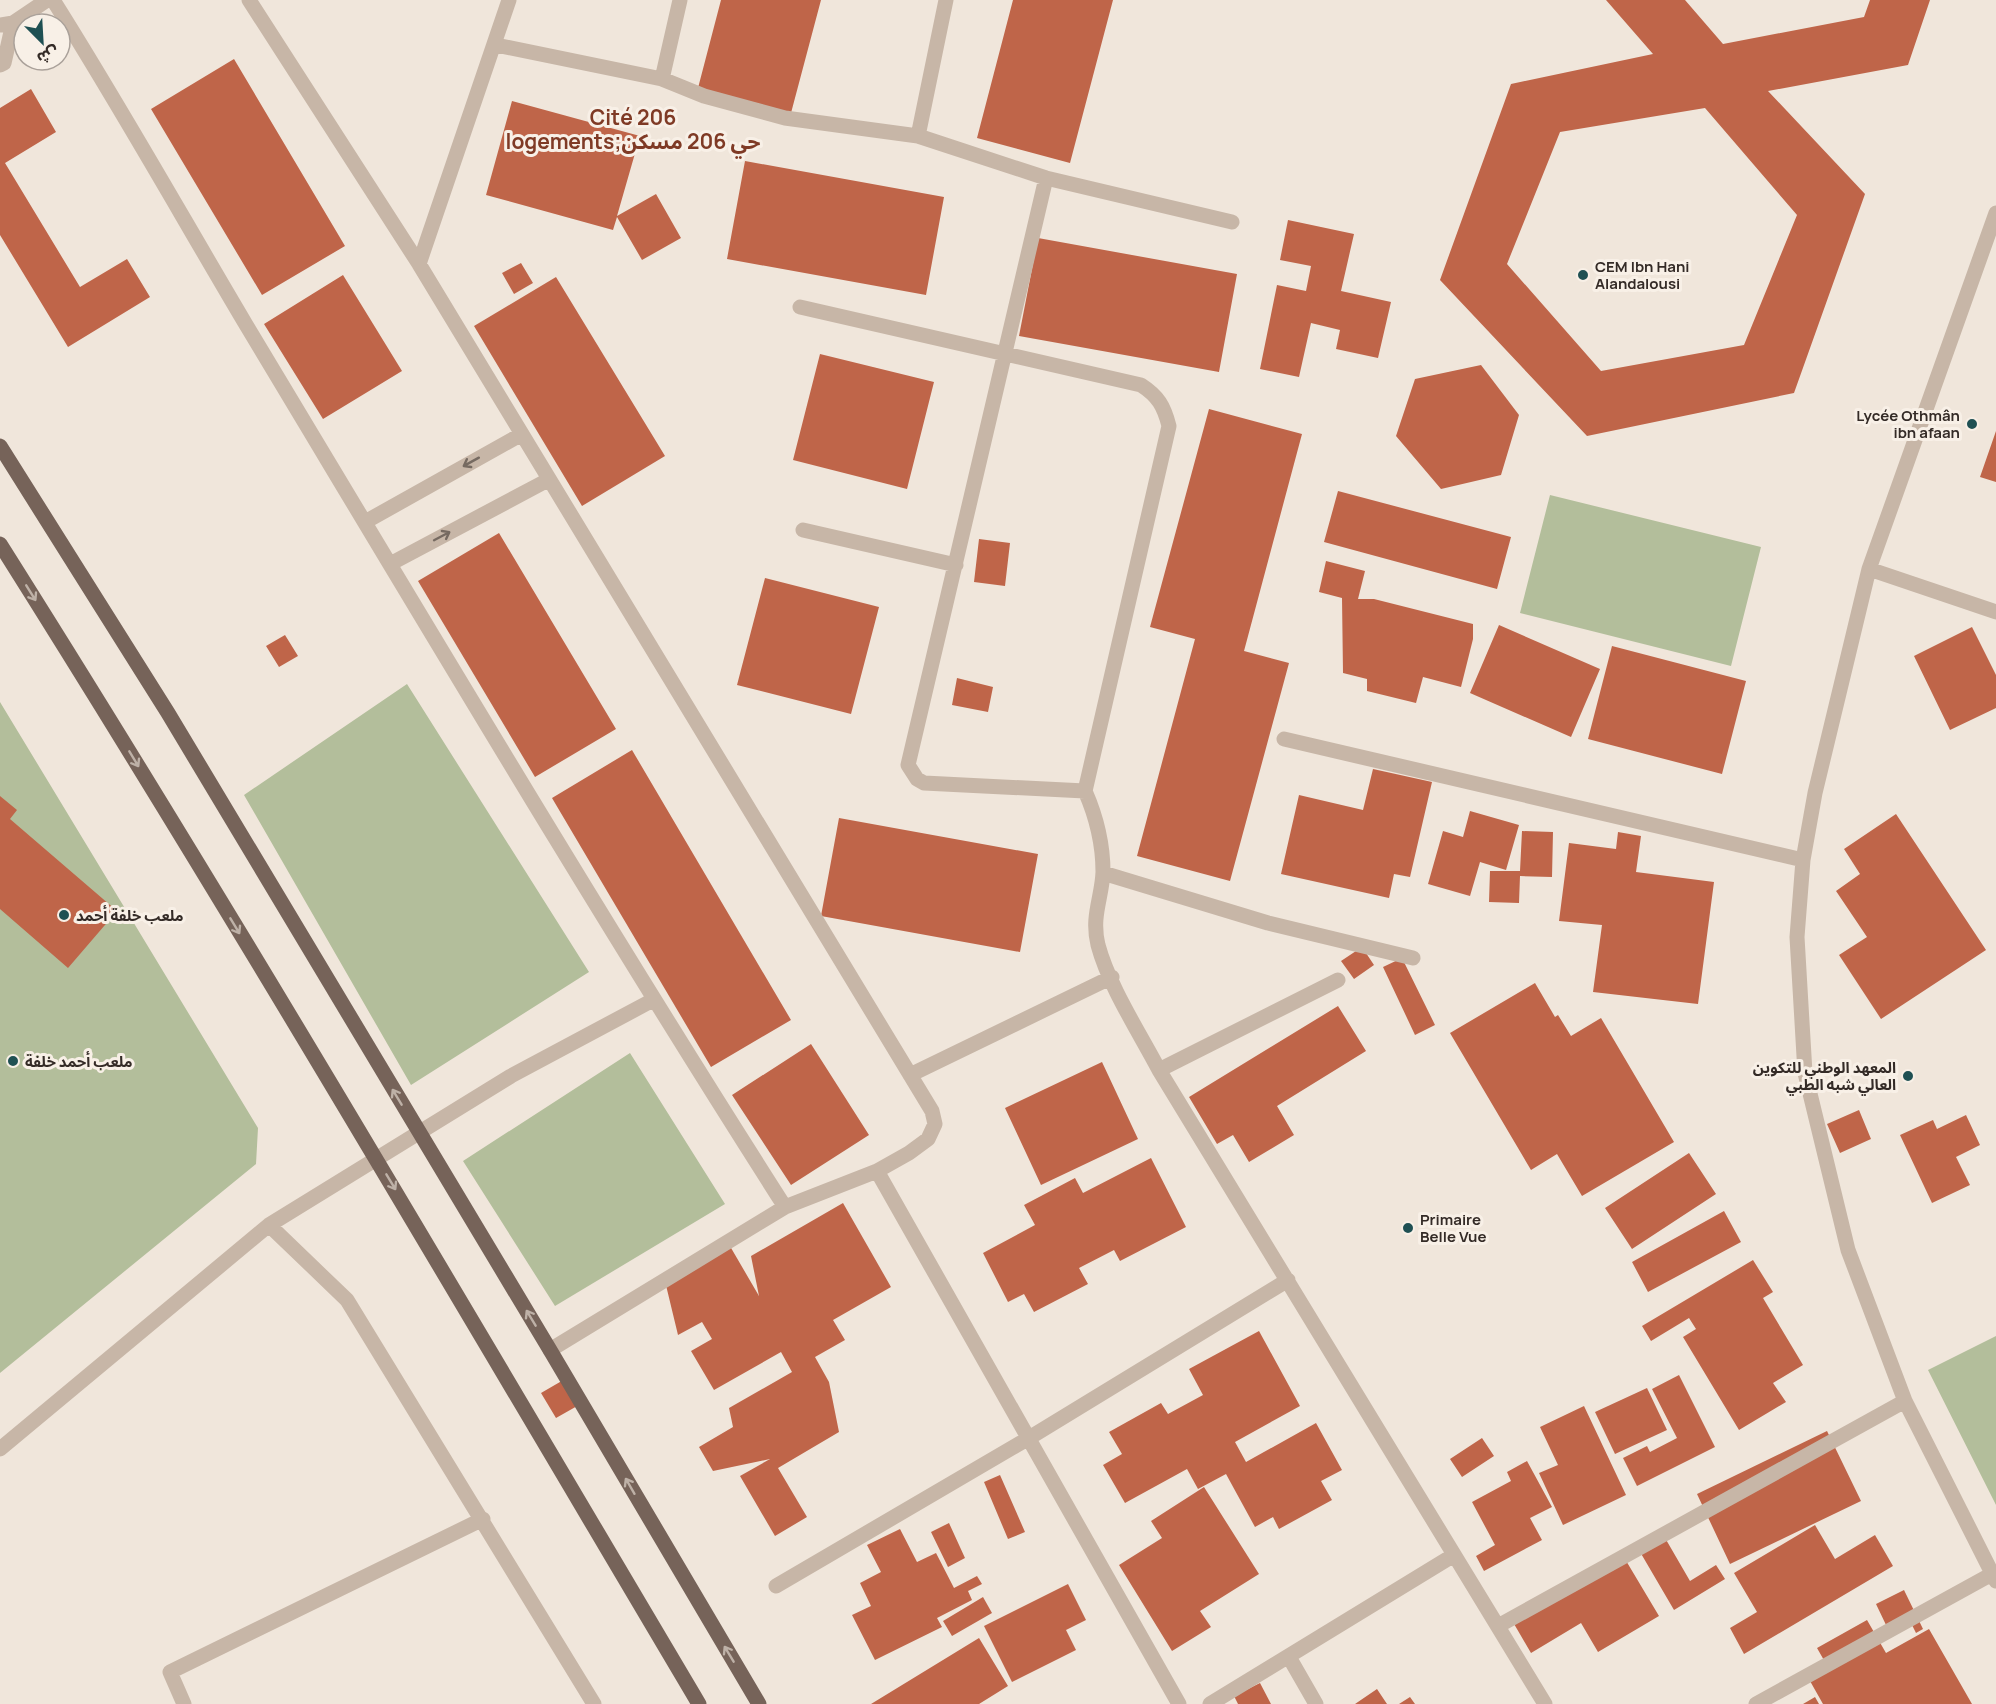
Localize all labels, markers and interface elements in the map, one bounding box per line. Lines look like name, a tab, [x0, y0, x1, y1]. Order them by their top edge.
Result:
north arrow	[12, 12, 72, 72]
text: ش	[34, 41, 63, 70]
district label: Cité 206 logements;حي 206 مسكن	[506, 103, 760, 159]
place label: CEM Ibn Hani Alandalousi	[1595, 256, 1690, 294]
marker: CEM Ibn Hani Alandalousi	[1576, 268, 1590, 282]
place label: Lycée Othmân ibn afaan	[1856, 405, 1960, 443]
marker: Lycée Othmân ibn afaan	[1965, 417, 1979, 431]
one-way arrow	[463, 456, 480, 468]
one-way arrow	[433, 530, 450, 542]
one-way arrow	[25, 585, 38, 602]
one-way arrow	[129, 750, 141, 767]
place label: ملعب خلفة أحمد	[76, 905, 184, 926]
marker: ملعب خلفة أحمد	[57, 908, 71, 922]
one-way arrow	[230, 917, 242, 934]
place label: ملعب أحمد خلفة	[25, 1051, 133, 1072]
marker: ملعب أحمد خلفة	[6, 1054, 20, 1068]
place label: المعهد الوطني للتكوين العالي شبه الطبي	[1753, 1057, 1896, 1096]
marker: المعهد الوطني للتكوين العالي شبه الطبي	[1901, 1069, 1915, 1083]
one-way arrow	[390, 1089, 402, 1106]
one-way arrow	[385, 1173, 397, 1190]
place label: Primaire Belle Vue	[1420, 1209, 1487, 1247]
marker: Primaire Belle Vue	[1401, 1221, 1415, 1235]
one-way arrow	[524, 1310, 536, 1327]
one-way arrow	[624, 1477, 635, 1495]
one-way arrow	[722, 1646, 734, 1663]

